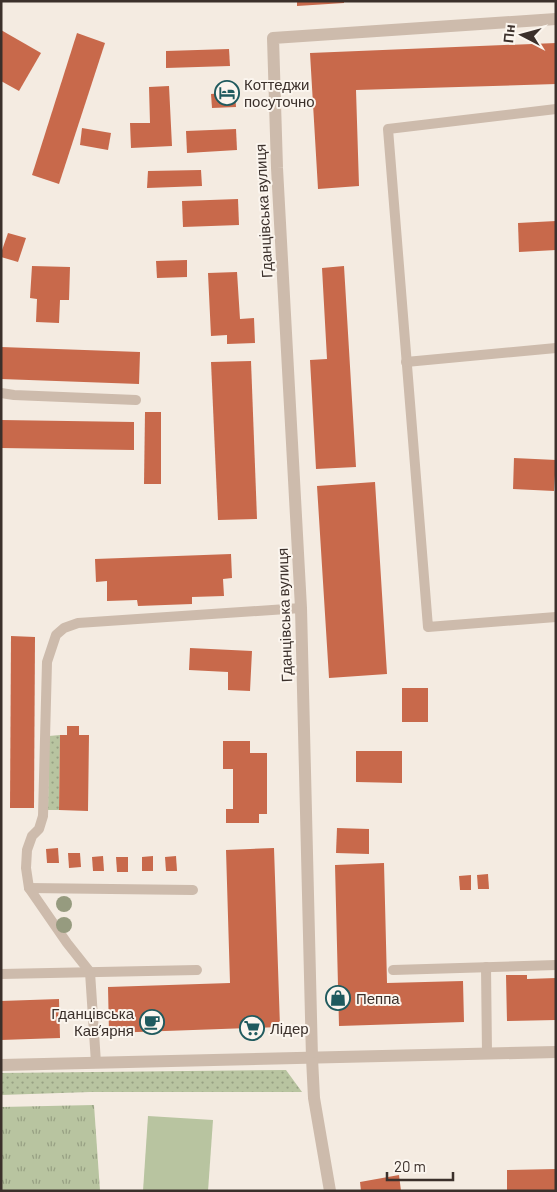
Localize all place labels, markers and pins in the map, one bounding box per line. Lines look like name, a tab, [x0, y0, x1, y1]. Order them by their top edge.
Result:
place label: Коттеджи посуточно	[244, 75, 315, 110]
hotel icon: Коттеджи посуточно	[214, 80, 240, 106]
shop icon: Пеппа	[325, 985, 351, 1011]
place label: Пеппа	[356, 989, 400, 1007]
place label: Гданцівська Кавʼярня	[51, 1004, 135, 1039]
cafe icon: Гданцівська Кавʼярня	[139, 1009, 165, 1035]
supermarket icon: Лідер	[239, 1015, 265, 1041]
place label: Лідер	[270, 1019, 309, 1037]

